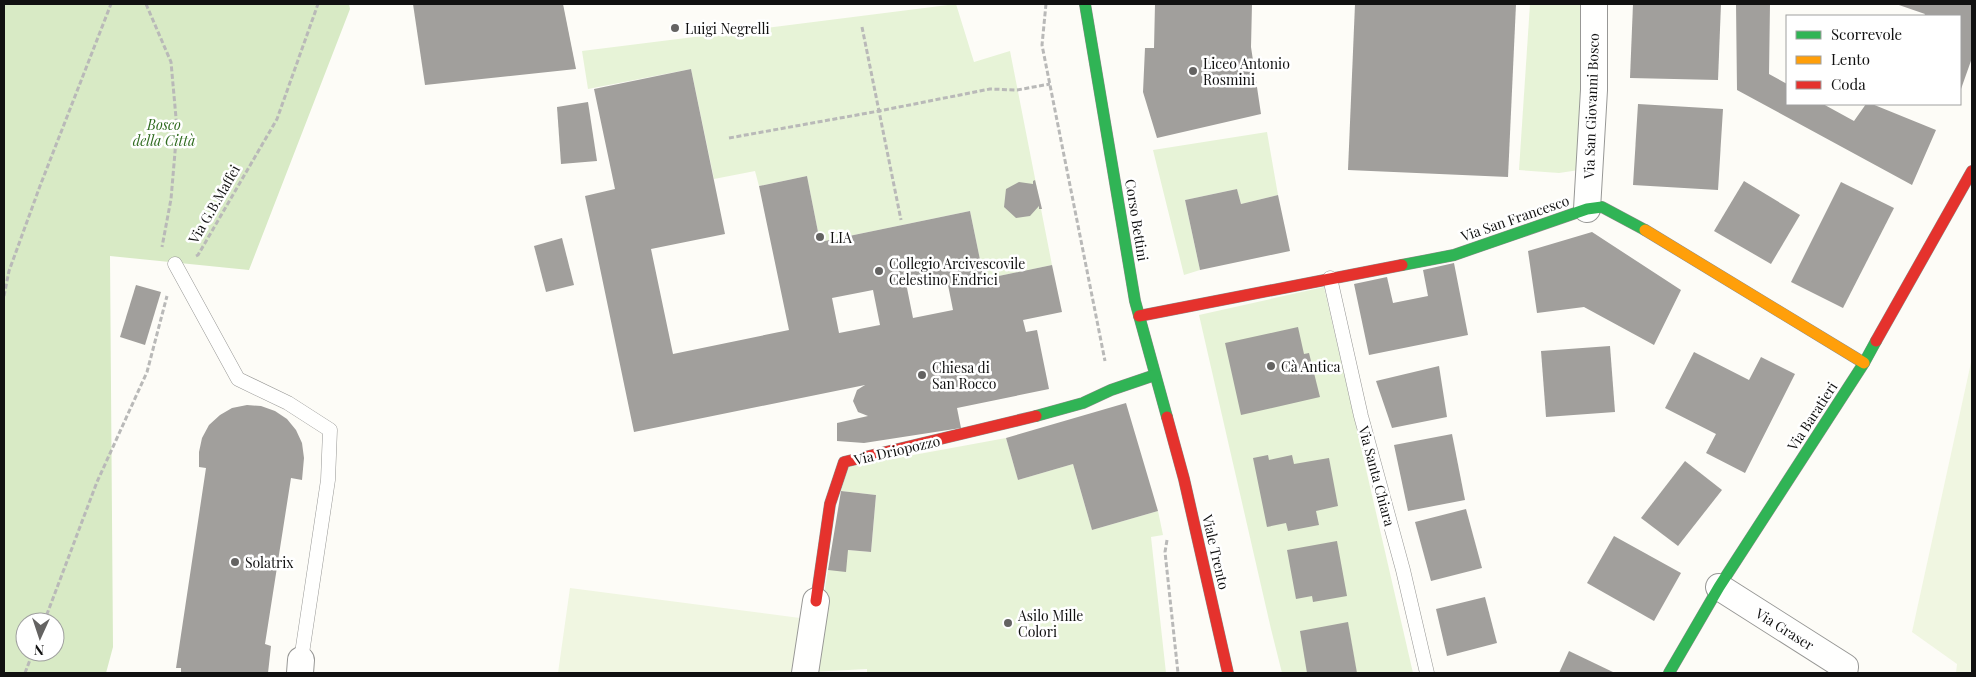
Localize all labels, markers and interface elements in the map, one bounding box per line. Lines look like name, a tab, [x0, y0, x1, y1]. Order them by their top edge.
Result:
legend	[1786, 15, 1961, 105]
place label: Luigi Negrelli	[685, 19, 770, 38]
marker: Luigi Negrelli	[669, 22, 681, 34]
text: Scorrevole	[1831, 24, 1902, 44]
street label: Via San Giovanni Bosco	[1579, 32, 1603, 180]
text: Lento	[1831, 49, 1870, 69]
place label: Liceo Antonio Rosmini	[1203, 54, 1290, 89]
marker: Liceo Antonio Rosmini	[1187, 65, 1199, 77]
text: Coda	[1831, 74, 1866, 94]
park label: Bosco della Città	[133, 115, 195, 150]
street label: Via G.B.Maffei	[183, 161, 244, 248]
street label: Corso Bettini	[1121, 178, 1153, 262]
street label: Via San Francesco	[1457, 190, 1572, 246]
place label: LIA	[830, 228, 852, 247]
marker: LIA	[814, 231, 826, 243]
place label: Collegio Arcivescovile Celestino Endrici	[889, 254, 1025, 289]
marker: Collegio Arcivescovile Celestino Endrici	[873, 265, 885, 277]
place label: Cà Antica	[1281, 357, 1340, 376]
place label: Chiesa di San Rocco	[932, 358, 997, 393]
marker: Cà Antica	[1265, 360, 1277, 372]
marker: Chiesa di San Rocco	[916, 369, 928, 381]
street label: Via Baratieri	[1782, 378, 1841, 455]
street label: Via Santa Chiara	[1354, 423, 1400, 528]
street label: Via Driopozzo	[851, 431, 942, 469]
street label: Viale Trento	[1198, 512, 1234, 592]
place label: Solatrix	[245, 553, 294, 572]
marker: Solatrix	[229, 556, 241, 568]
street label: Via Graser	[1751, 603, 1818, 655]
place label: Asilo Mille Colori	[1017, 606, 1083, 641]
north arrow	[15, 612, 65, 662]
marker: Asilo Mille Colori	[1002, 617, 1014, 629]
text: N	[34, 641, 45, 660]

